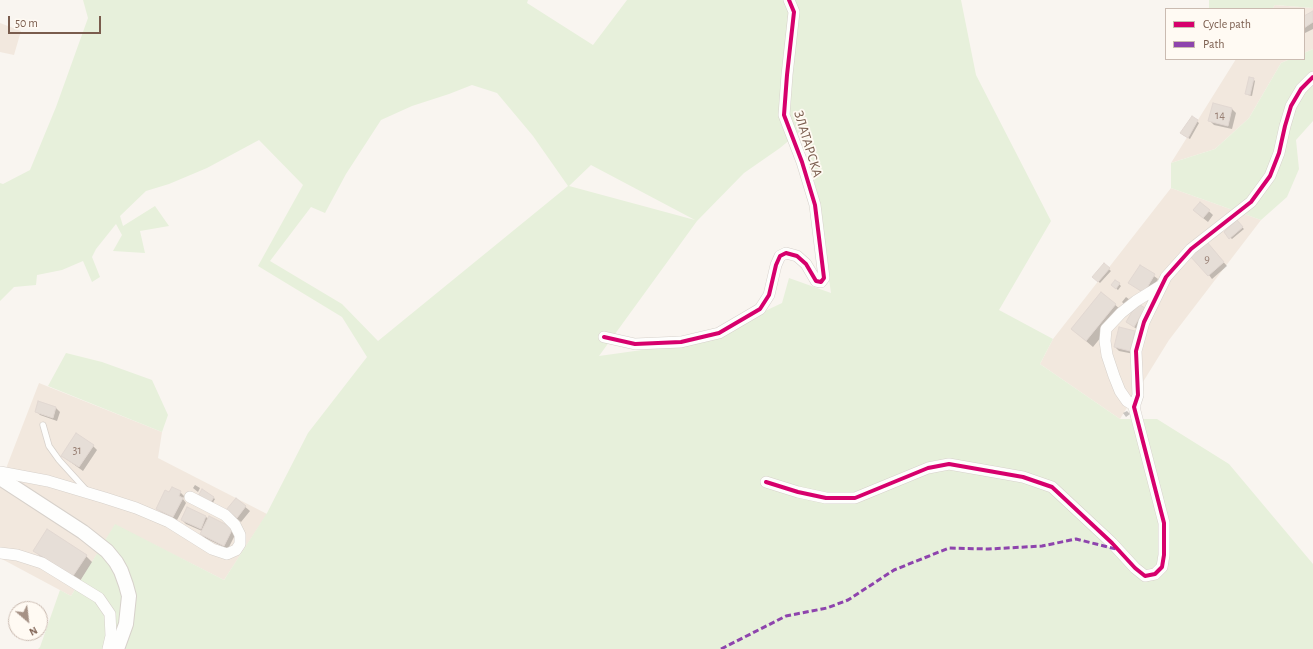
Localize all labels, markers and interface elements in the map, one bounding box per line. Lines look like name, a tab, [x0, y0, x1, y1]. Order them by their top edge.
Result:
scale bar	[10, 8, 103, 34]
legend	[1165, 8, 1305, 60]
text: 50 m	[15, 17, 38, 29]
text: Cycle path	[1203, 18, 1251, 30]
text: Path	[1203, 38, 1225, 50]
house number: 14	[1215, 108, 1225, 122]
street label: ЗЛАТАРСКА	[790, 109, 826, 179]
house number: 9	[1204, 252, 1210, 266]
house number: 31	[72, 443, 82, 457]
north arrow	[8, 601, 48, 641]
text: N	[27, 625, 39, 638]

